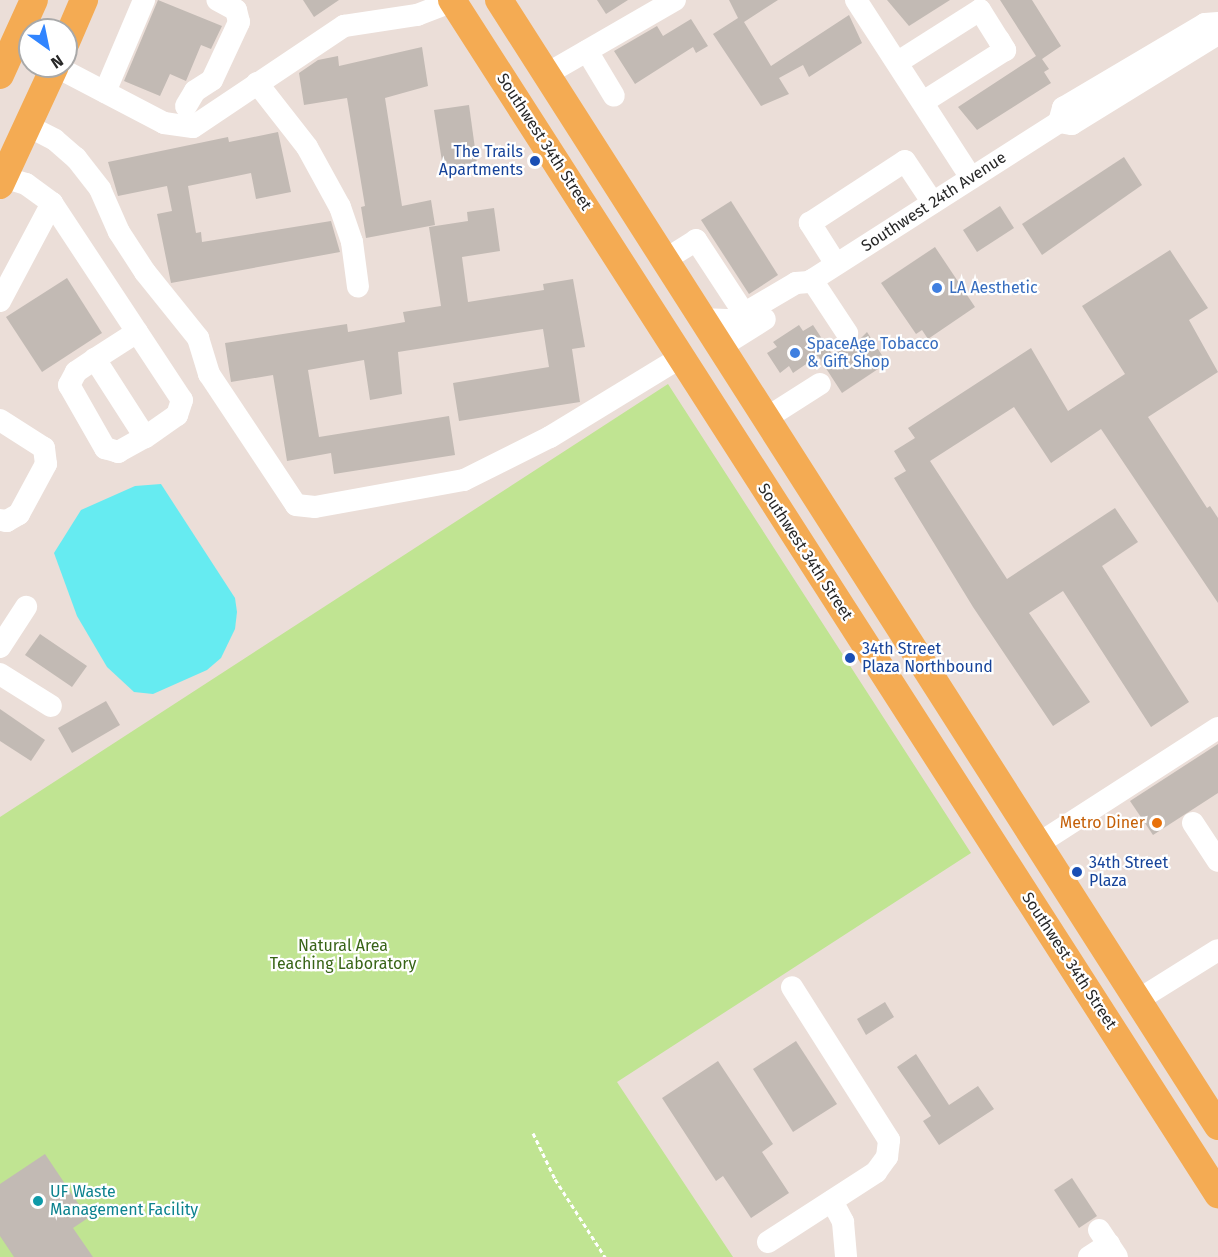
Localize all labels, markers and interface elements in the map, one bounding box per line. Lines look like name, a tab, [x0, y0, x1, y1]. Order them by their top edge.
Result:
north arrow	[18, 18, 78, 78]
text: N	[47, 51, 67, 73]
street label: Southwest 34th Street	[493, 70, 595, 214]
place label: The Trails Apartments	[439, 142, 523, 180]
street label: Southwest 24th Avenue	[858, 148, 1010, 256]
marker: The Trails Apartments	[528, 154, 542, 168]
place label: LA Aesthetic	[949, 278, 1038, 298]
marker: LA Aesthetic	[930, 281, 944, 295]
place label: SpaceAge Tobacco & Gift Shop	[807, 334, 939, 372]
marker: SpaceAge Tobacco & Gift Shop	[788, 346, 802, 360]
street label: Southwest 34th Street	[754, 480, 856, 624]
place label: 34th Street Plaza Northbound	[862, 639, 993, 677]
marker: 34th Street Plaza Northbound	[843, 651, 857, 665]
place label: Metro Diner	[1060, 813, 1145, 833]
marker: Metro Diner	[1150, 816, 1164, 830]
place label: 34th Street Plaza	[1089, 853, 1168, 891]
marker: 34th Street Plaza	[1070, 865, 1084, 879]
street label: Southwest 34th Street	[1018, 889, 1120, 1033]
park label: Natural Area Teaching Laboratory	[270, 936, 416, 974]
place label: UF Waste Management Facility	[50, 1182, 198, 1220]
marker: UF Waste Management Facility	[31, 1194, 45, 1208]

